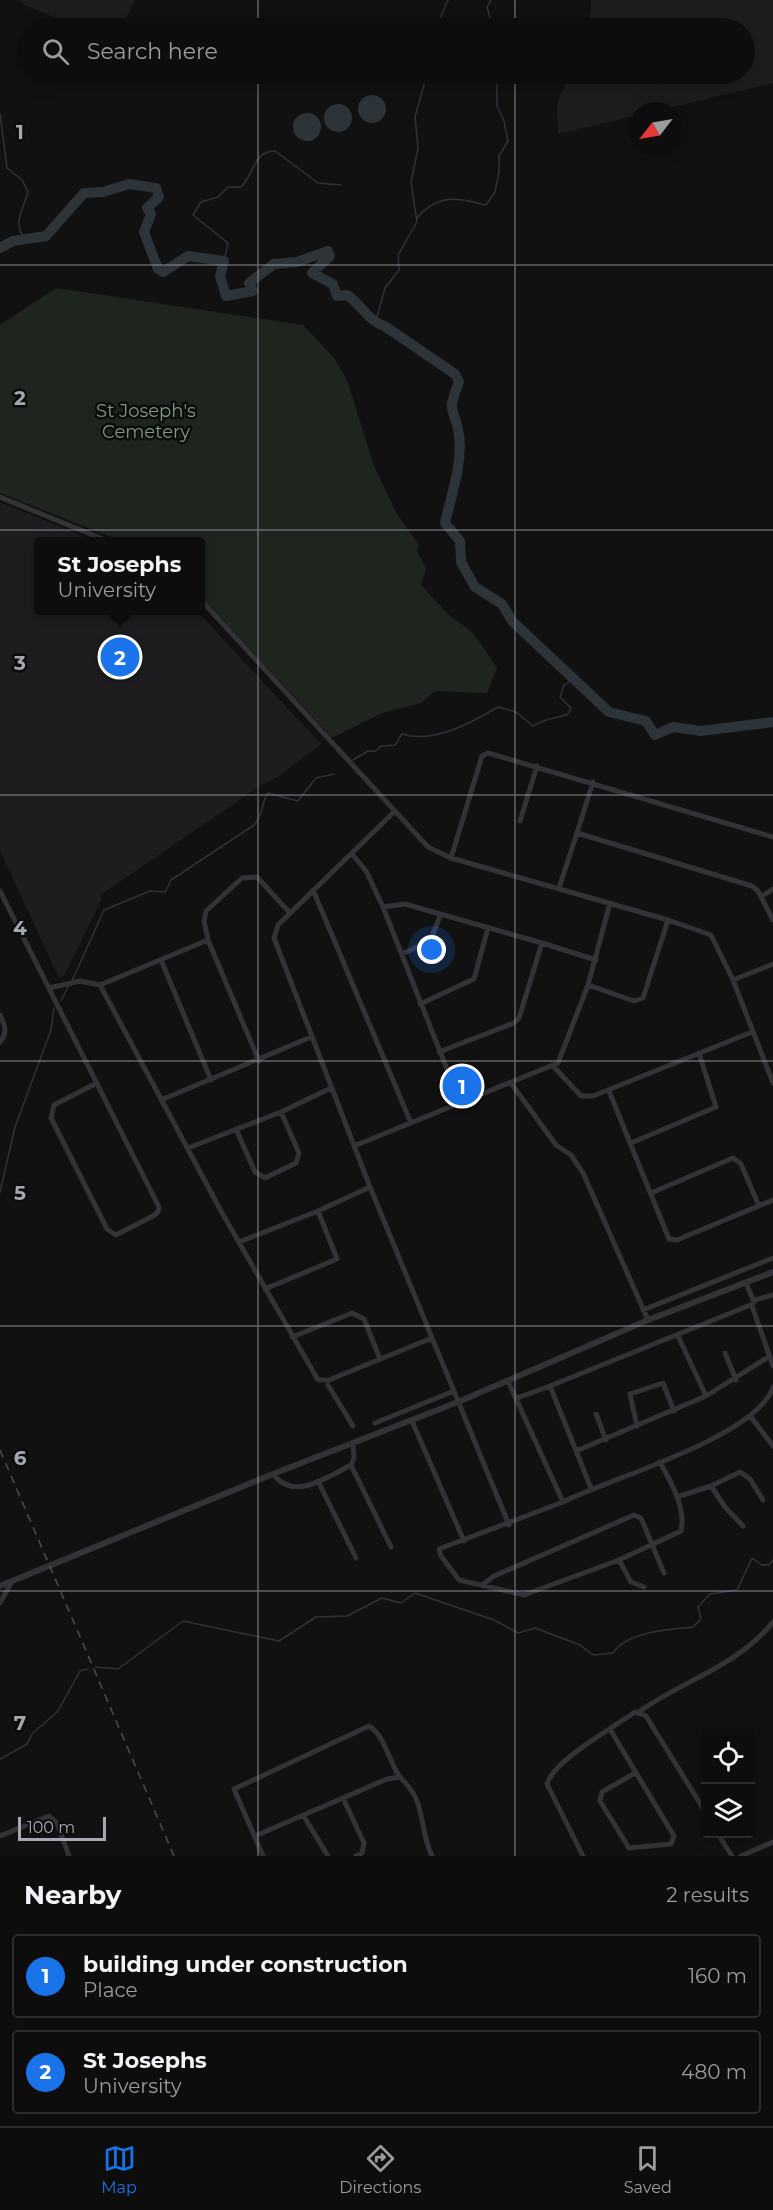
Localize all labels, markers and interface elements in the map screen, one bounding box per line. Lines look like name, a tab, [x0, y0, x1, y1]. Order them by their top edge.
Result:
search box	[18, 18, 755, 84]
icon: search	[39, 35, 72, 68]
text: Search here	[87, 38, 218, 65]
north arrow	[629, 102, 683, 156]
text: 1	[16, 120, 24, 144]
text: 2	[14, 386, 26, 410]
park label: St Joseph's Cemetery	[96, 400, 196, 443]
popup	[34, 537, 205, 615]
text: St Josephs	[58, 551, 181, 578]
text: University	[58, 578, 156, 602]
pin: 2	[100, 634, 140, 680]
text: 3	[13, 651, 26, 675]
text: 4	[13, 916, 27, 940]
your location	[417, 935, 446, 964]
pin: 1	[442, 1064, 482, 1108]
text: 5	[14, 1181, 26, 1205]
text: 6	[14, 1446, 27, 1470]
text: 7	[14, 1711, 26, 1735]
map controls	[701, 1730, 755, 1838]
button: locate	[701, 1730, 755, 1784]
button: layers	[701, 1784, 755, 1838]
scale bar	[18, 1814, 106, 1842]
text: 100 m	[27, 1818, 75, 1837]
text: Nearby	[24, 1879, 121, 1911]
text: 2 results	[666, 1883, 749, 1907]
text: building under construction	[83, 1951, 408, 1978]
text: 1	[42, 1964, 49, 1988]
text: 160 m	[688, 1964, 747, 1988]
text: Place	[83, 1978, 138, 2002]
text: St Josephs	[83, 2047, 207, 2074]
text: 2	[40, 2060, 51, 2084]
text: 480 m	[681, 2060, 747, 2084]
text: University	[83, 2074, 182, 2098]
tab: Map	[101, 2142, 137, 2197]
tab: Directions	[339, 2142, 421, 2197]
tab: Saved	[624, 2142, 672, 2197]

